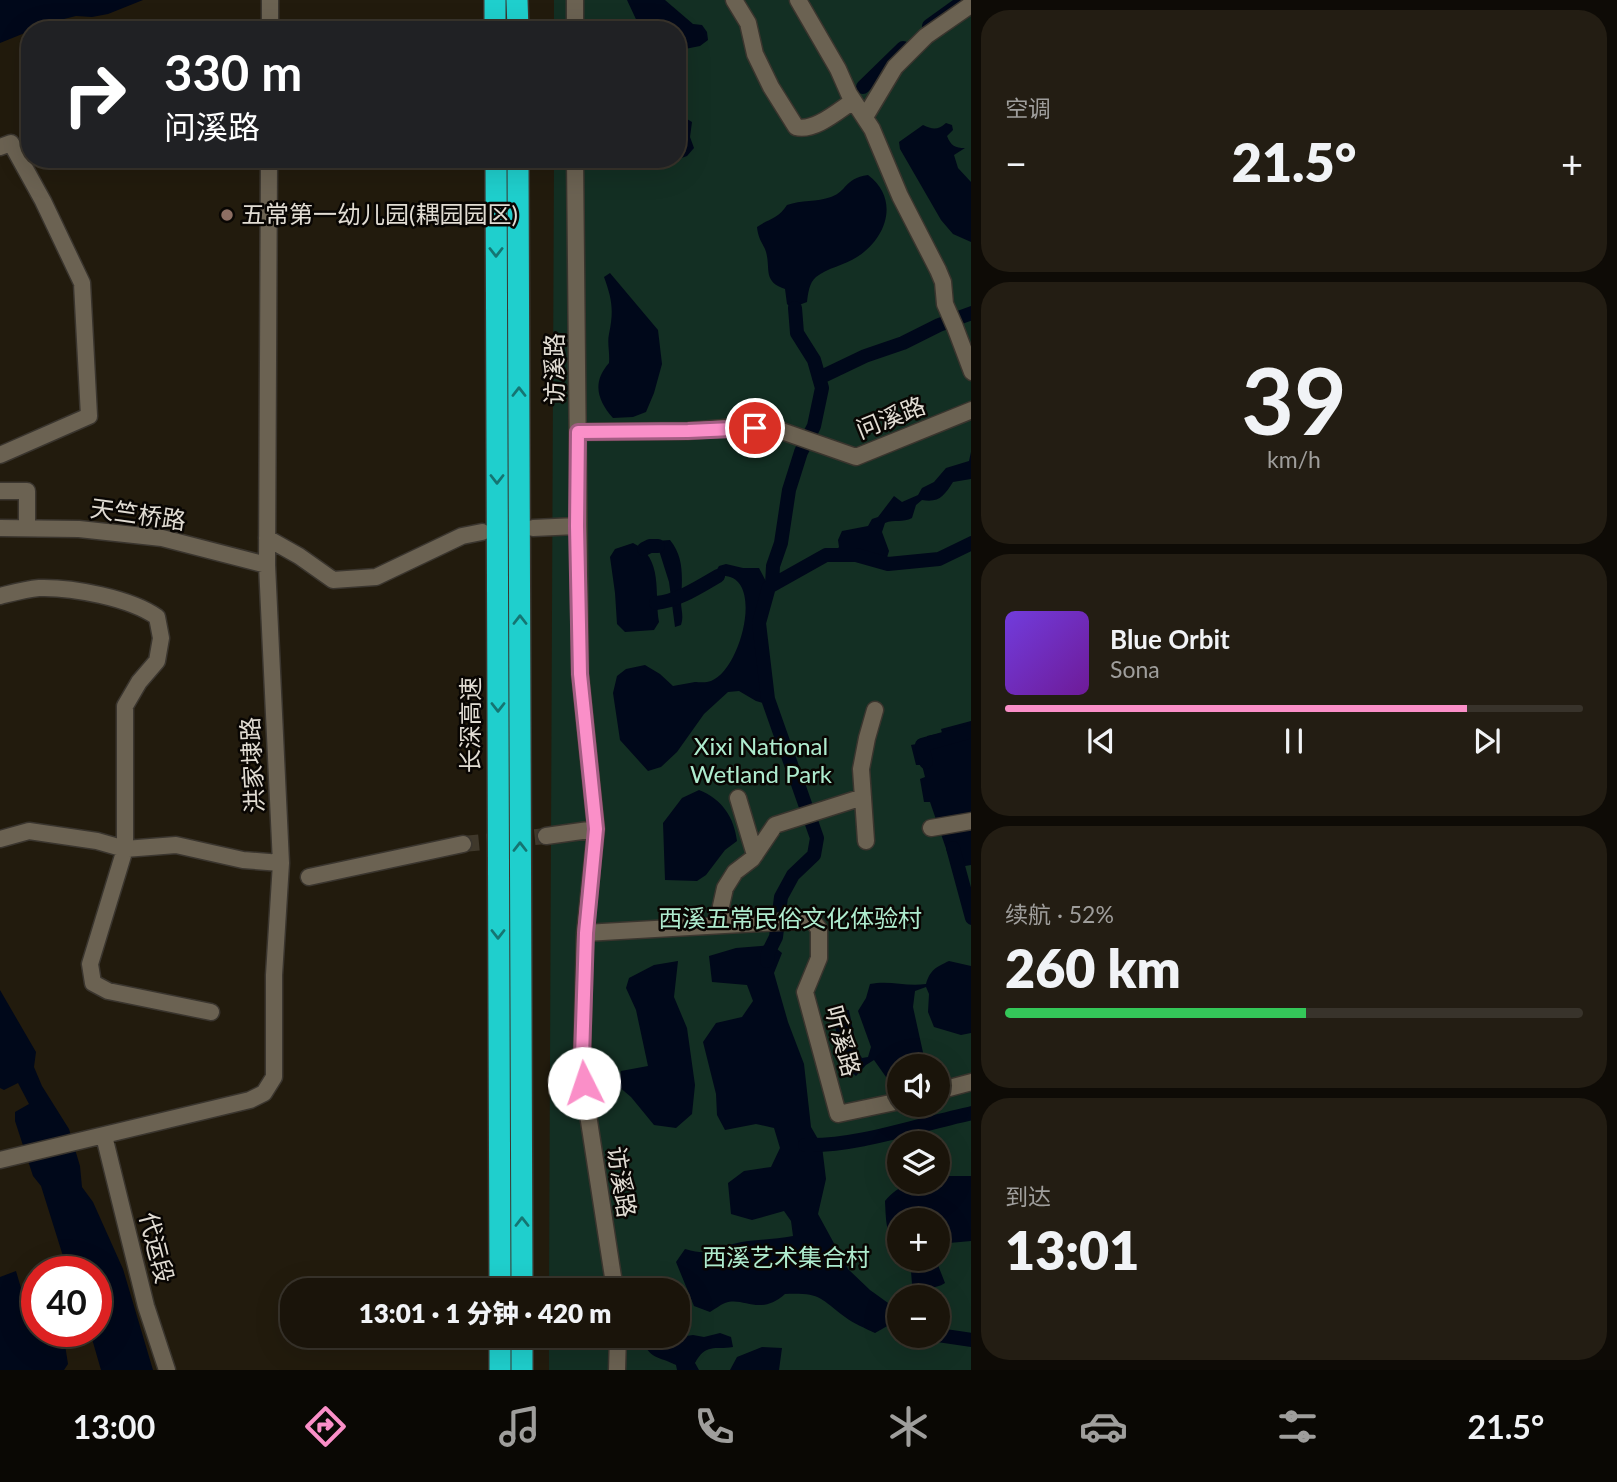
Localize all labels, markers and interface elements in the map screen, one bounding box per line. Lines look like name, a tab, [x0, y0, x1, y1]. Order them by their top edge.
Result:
text: 330 m	[164, 43, 302, 101]
icon: right	[49, 49, 140, 140]
text: 空调	[1005, 94, 1051, 122]
text: 问溪路	[164, 107, 260, 146]
text: 21.5°	[1232, 131, 1356, 193]
text: −	[1005, 140, 1027, 186]
text: +	[1561, 140, 1583, 186]
place label: 五常第一幼儿园(耦园园区)	[241, 199, 518, 228]
marker: 五常第一幼儿园(耦园园区)	[219, 207, 235, 223]
one-way arrow	[488, 247, 504, 258]
street label: 访溪路	[539, 333, 568, 405]
text: 39	[1241, 345, 1347, 454]
one-way arrow	[511, 386, 527, 397]
street label: 问溪路	[852, 390, 929, 444]
pin	[725, 398, 785, 458]
icon: arrive	[736, 409, 774, 447]
text: km/h	[1267, 445, 1321, 473]
one-way arrow	[489, 475, 505, 485]
street label: 天竺桥路	[89, 492, 188, 535]
one-way arrow	[512, 614, 528, 624]
text: Blue Orbit	[1110, 623, 1230, 655]
text: Sona	[1110, 655, 1160, 683]
street label: 长深高速	[455, 677, 484, 773]
one-way arrow	[490, 702, 506, 713]
street label: 洪家埭路	[235, 716, 268, 814]
icon: previous	[1082, 722, 1120, 760]
icon: pause	[1275, 722, 1313, 760]
icon: next	[1468, 722, 1506, 760]
park label: Xixi National Wetland Park	[690, 731, 833, 788]
one-way arrow	[512, 841, 528, 852]
text: 续航 · 52%	[1005, 900, 1114, 928]
park label: 西溪五常民俗文化体验村	[658, 903, 922, 932]
one-way arrow	[490, 930, 506, 940]
text: 260 km	[1005, 937, 1181, 999]
street label: 听溪路	[820, 1002, 867, 1079]
position arrow	[547, 1046, 621, 1120]
map controls	[887, 1054, 950, 1348]
button: sound	[887, 1054, 950, 1117]
button: layers	[887, 1131, 950, 1194]
street label: 访溪路	[603, 1144, 642, 1220]
text: 到达	[1005, 1182, 1051, 1210]
button: +	[887, 1208, 950, 1271]
street label: 代运段	[135, 1209, 180, 1286]
one-way arrow	[514, 1216, 529, 1227]
text: 13:01	[1005, 1219, 1139, 1281]
park label: 西溪艺术集合村	[702, 1242, 870, 1271]
speed limit sign: 40	[21, 1256, 112, 1347]
button: −	[887, 1285, 950, 1348]
text: 13:01 · 1 分钟 · 420 m	[359, 1297, 611, 1329]
icon: directions	[301, 1402, 350, 1451]
icon: music	[495, 1402, 544, 1451]
icon: phone	[690, 1402, 739, 1451]
icon: climate	[884, 1402, 933, 1451]
icon: car	[1079, 1402, 1128, 1451]
icon: filters	[1273, 1402, 1322, 1451]
text: 13:00	[73, 1407, 155, 1446]
text: 21.5°	[1468, 1407, 1544, 1446]

